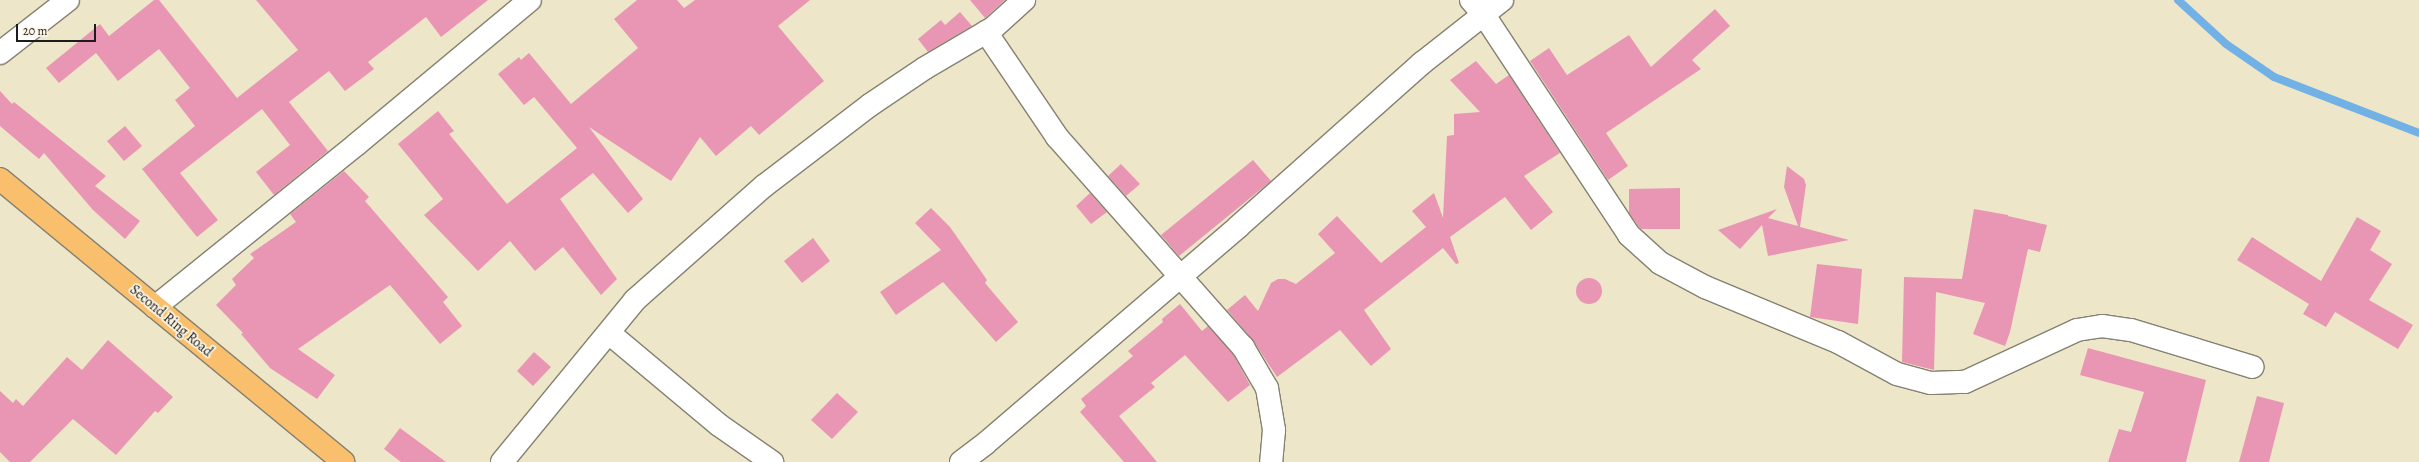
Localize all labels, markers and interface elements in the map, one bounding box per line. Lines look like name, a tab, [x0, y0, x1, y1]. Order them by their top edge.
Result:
scale bar	[18, 16, 98, 42]
text: 20 m	[23, 23, 47, 39]
street label: Second Ring Road	[126, 281, 216, 361]

